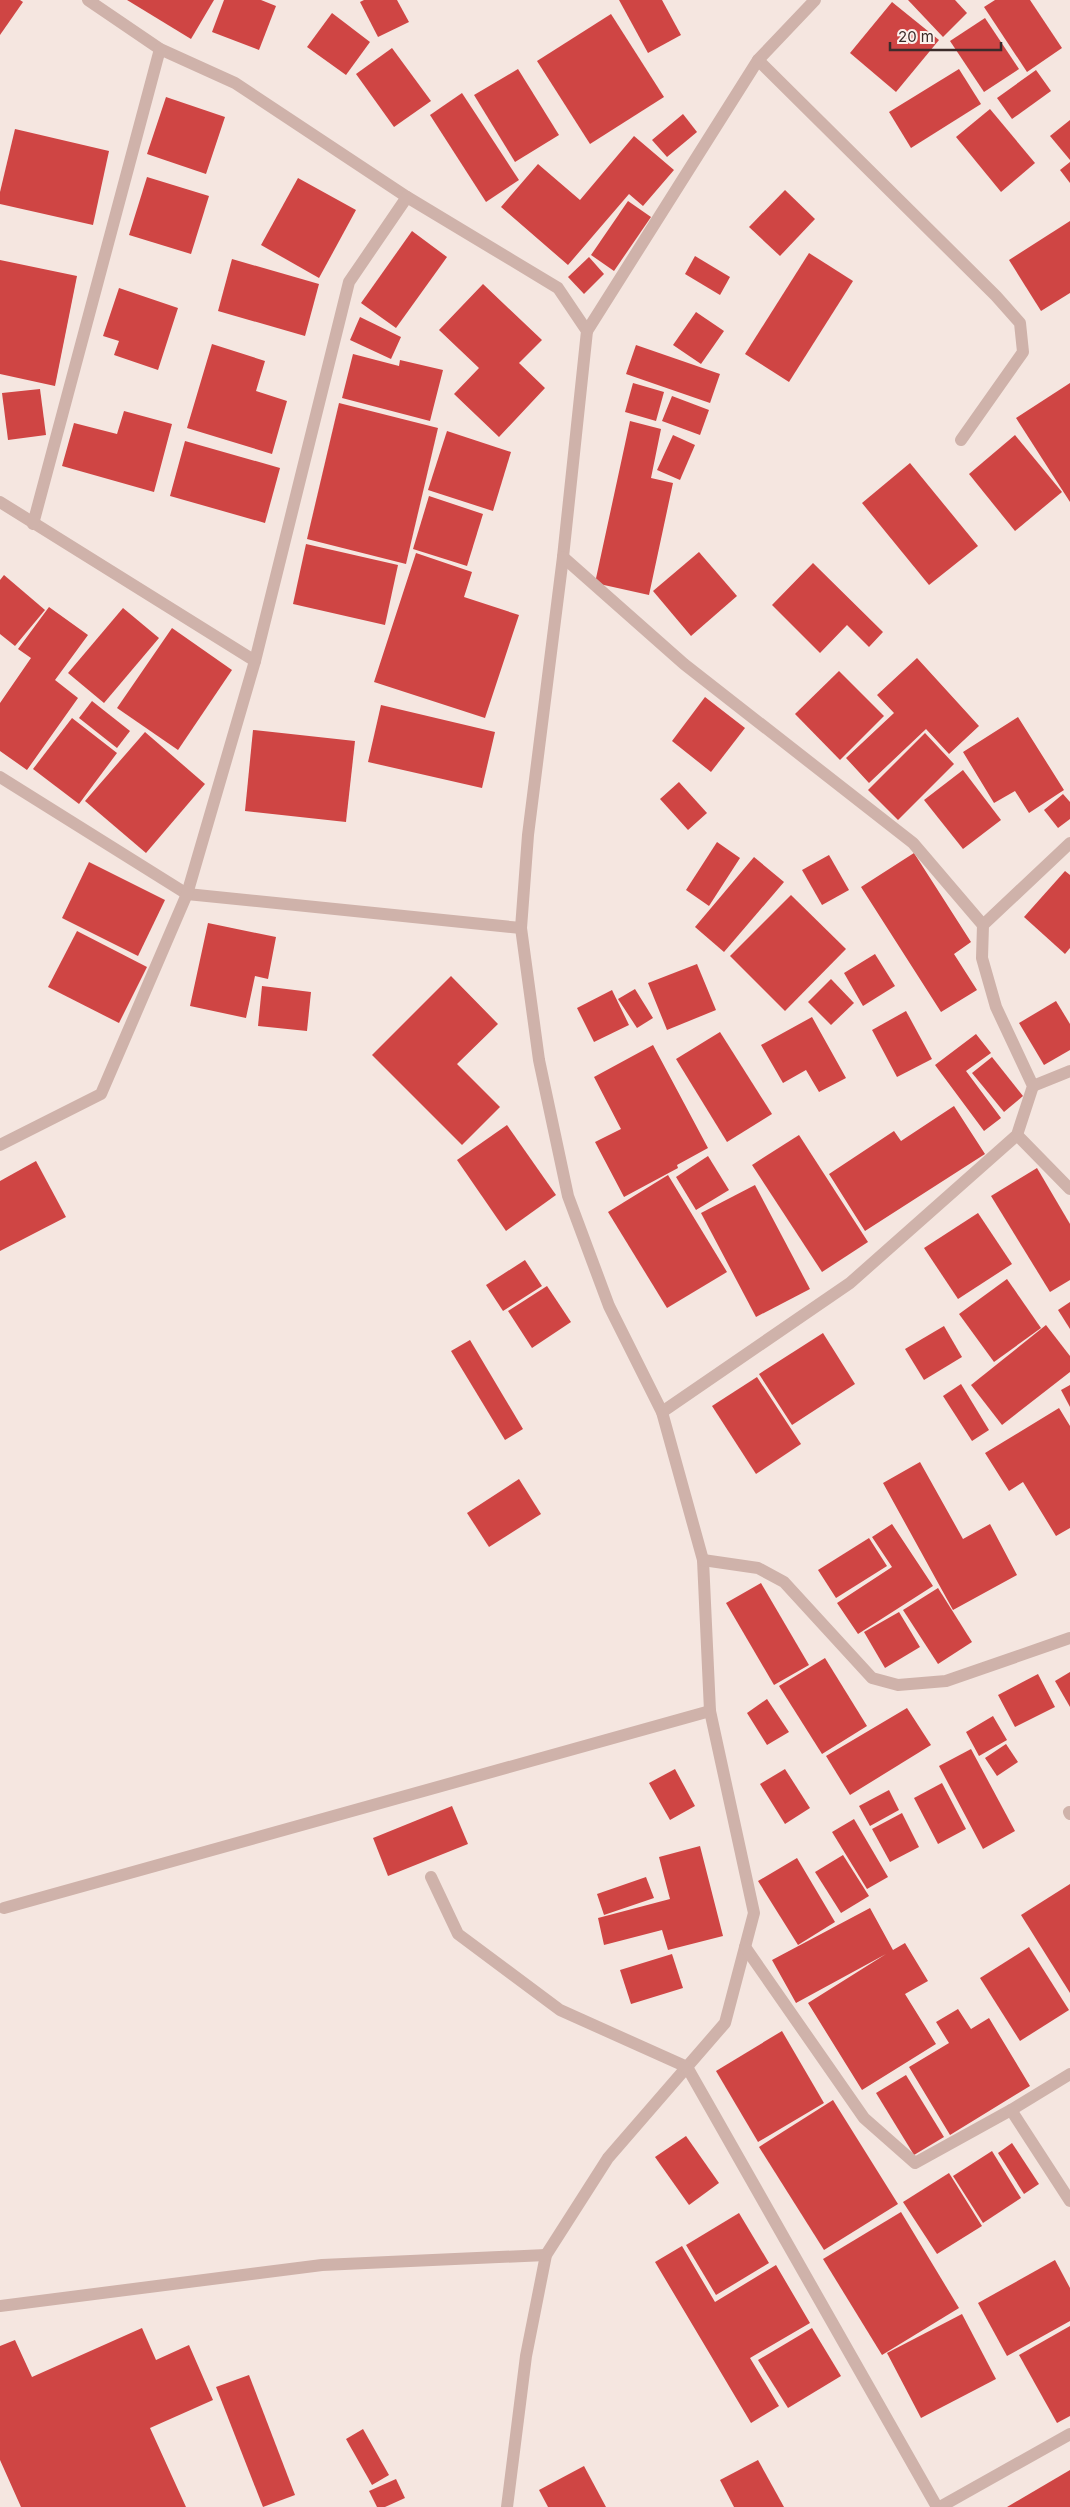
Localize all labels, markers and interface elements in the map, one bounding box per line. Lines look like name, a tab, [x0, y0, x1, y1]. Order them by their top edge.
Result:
scale bar	[890, 20, 1001, 52]
text: 20 m	[898, 27, 934, 46]

